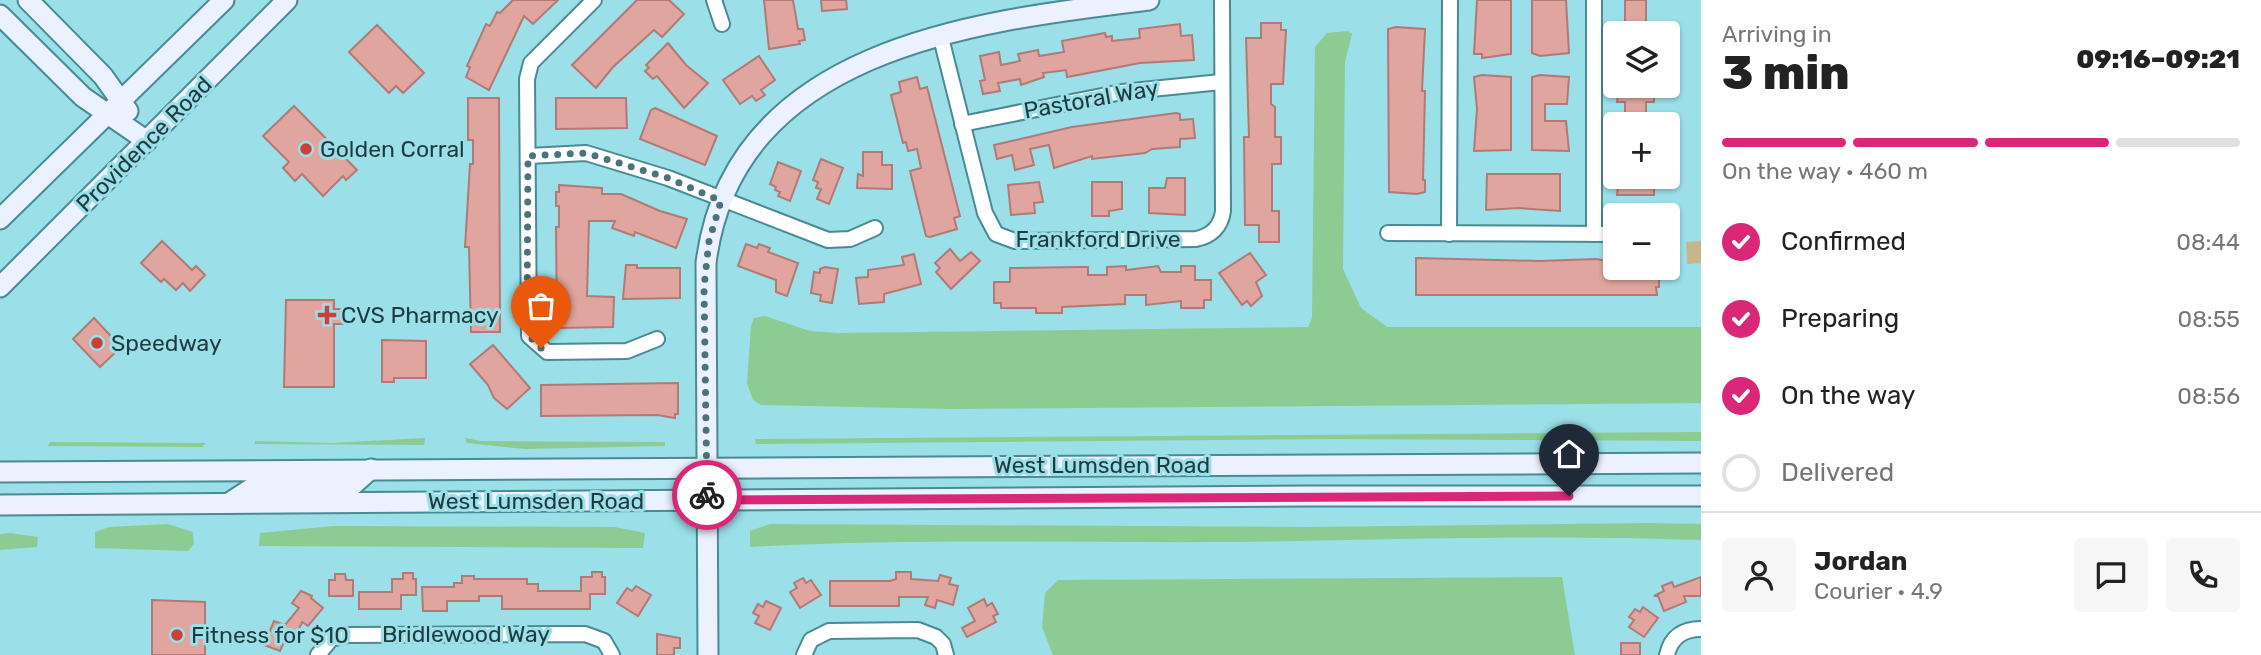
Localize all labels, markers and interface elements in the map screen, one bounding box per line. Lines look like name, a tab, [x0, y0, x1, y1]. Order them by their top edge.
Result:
text: Arriving in	[1722, 20, 1832, 48]
map controls	[1603, 21, 1680, 280]
button: layers	[1603, 21, 1680, 98]
text: 09:16–09:21	[2076, 44, 2240, 75]
text: 3 min	[1722, 46, 1850, 101]
street label: Providence Road	[70, 70, 218, 218]
street label: Pastoral Way	[1021, 73, 1161, 125]
button: +	[1603, 112, 1680, 189]
place label: Golden Corral	[320, 135, 465, 163]
marker: Golden Corral	[298, 141, 314, 157]
text: On the way · 460 m	[1722, 157, 1928, 185]
button: −	[1603, 203, 1680, 280]
icon: check	[1722, 223, 1760, 261]
street label: Frankford Drive	[1015, 225, 1181, 253]
text: Confirmed	[1781, 226, 1906, 257]
text: 08:44	[2176, 228, 2240, 256]
pin	[511, 276, 571, 348]
icon: bag	[522, 287, 560, 325]
icon: check	[1722, 300, 1760, 338]
place label: CVS Pharmacy	[341, 301, 499, 329]
text: Preparing	[1781, 303, 1899, 334]
text: 08:55	[2178, 305, 2240, 333]
marker: CVS Pharmacy	[319, 307, 335, 323]
place label: Speedway	[111, 329, 222, 357]
marker: Speedway	[89, 335, 105, 351]
icon: check	[1722, 377, 1760, 415]
text: On the way	[1781, 380, 1915, 411]
text: 08:56	[2177, 382, 2240, 410]
pin	[1539, 424, 1599, 496]
icon: home	[1550, 435, 1588, 473]
street label: West Lumsden Road	[994, 451, 1210, 479]
text: Delivered	[1781, 457, 1894, 488]
courier	[672, 460, 742, 530]
icon: bike	[688, 476, 726, 514]
street label: West Lumsden Road	[428, 487, 644, 515]
button: person	[1722, 538, 1796, 612]
button: chat	[2074, 538, 2148, 612]
button: phone	[2166, 538, 2240, 612]
text: Jordan	[1814, 546, 1907, 577]
text: Courier · 4.9	[1814, 577, 1943, 605]
street label: Bridlewood Way	[382, 620, 550, 648]
place label: Fitness for $10	[191, 621, 349, 649]
marker: Fitness for $10	[169, 627, 185, 643]

